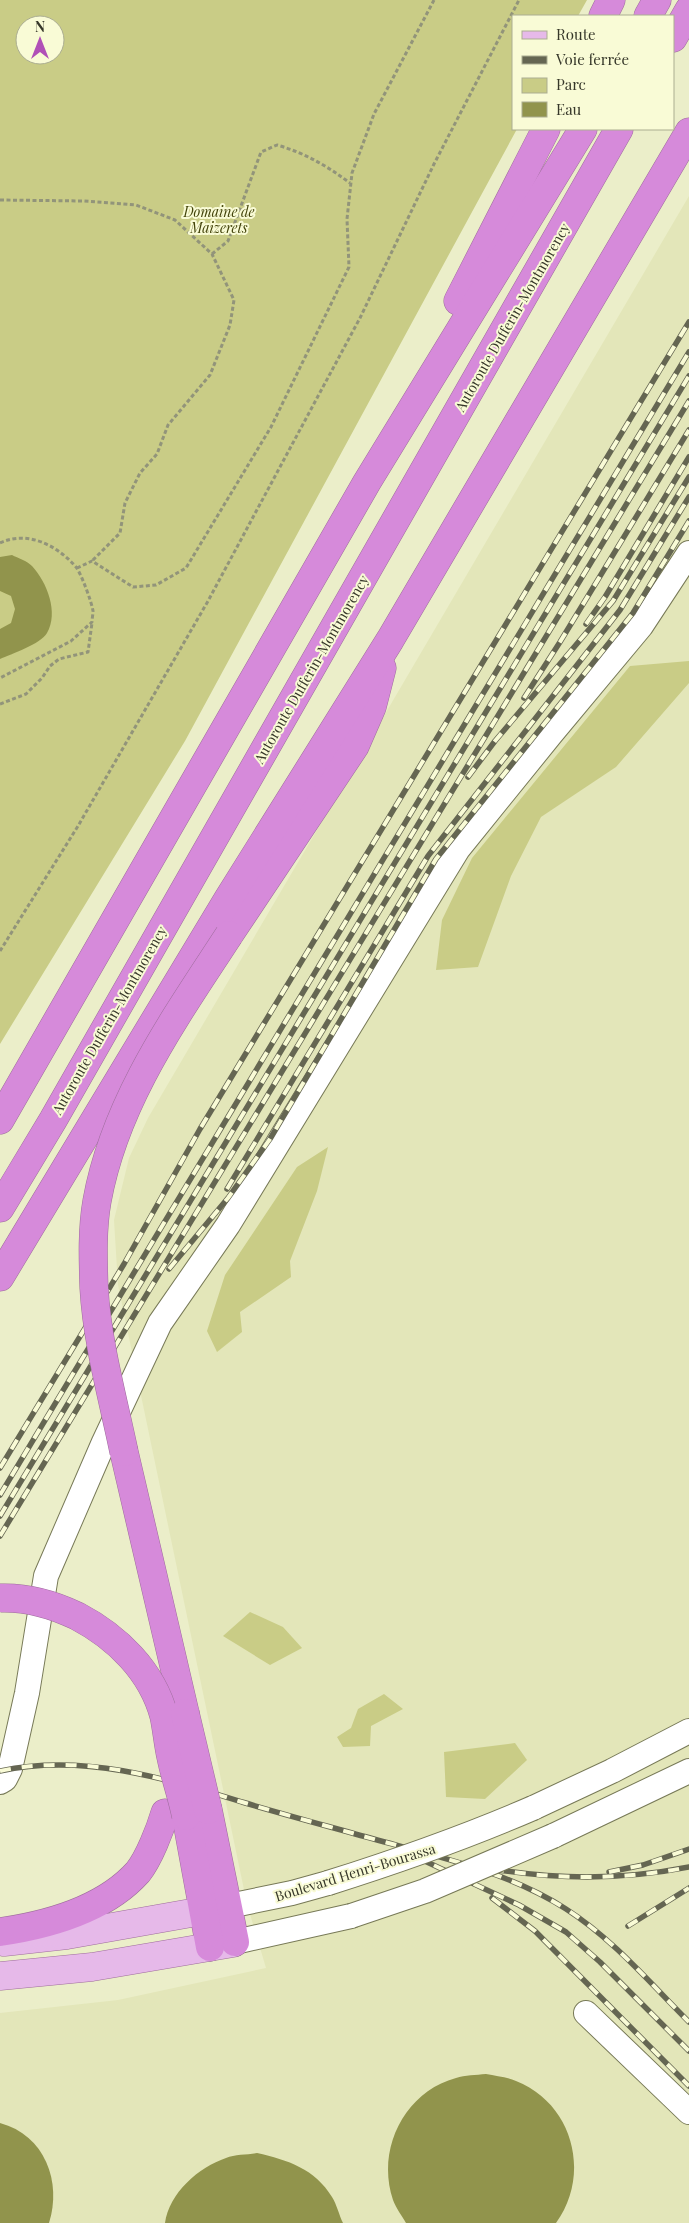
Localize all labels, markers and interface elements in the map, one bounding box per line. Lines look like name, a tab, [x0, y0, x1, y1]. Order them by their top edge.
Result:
north arrow	[15, 15, 65, 65]
legend	[512, 15, 674, 130]
text: N	[35, 17, 45, 36]
text: Route	[556, 24, 596, 44]
text: Voie ferrée	[555, 49, 629, 69]
text: Parc	[556, 74, 586, 94]
text: Eau	[556, 99, 582, 119]
park label: Domaine de Maizerets	[182, 202, 255, 237]
street label: Autoroute Dufferin-Montmorency	[450, 219, 574, 415]
street label: Autoroute Dufferin-Montmorency	[249, 571, 373, 767]
street label: Autoroute Dufferin-Montmorency	[47, 922, 171, 1118]
street label: Boulevard Henri-Bourassa	[272, 1839, 438, 1905]

